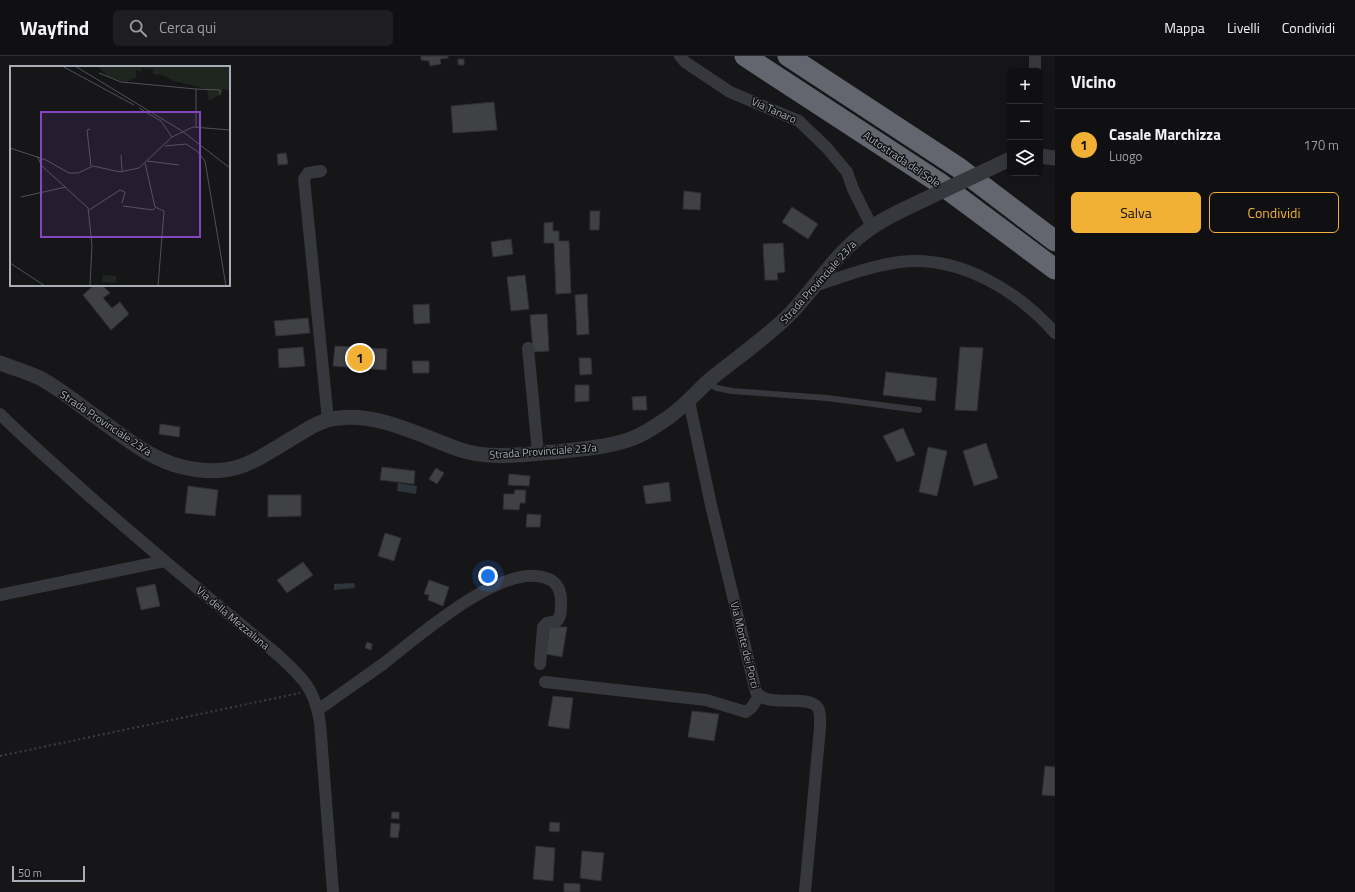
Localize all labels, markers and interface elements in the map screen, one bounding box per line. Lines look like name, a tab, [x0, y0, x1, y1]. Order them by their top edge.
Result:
search box	[113, 10, 393, 46]
text: Wayfind	[20, 13, 89, 42]
text: Cerca qui	[159, 16, 216, 39]
icon: search	[127, 17, 149, 39]
text: Mappa	[1164, 17, 1205, 38]
text: Livelli	[1227, 17, 1260, 38]
text: Condividi	[1282, 17, 1335, 38]
inset map	[10, 66, 230, 286]
map controls	[1007, 68, 1043, 176]
button: +	[1007, 68, 1043, 104]
text: Vicino	[1071, 69, 1116, 95]
street label: Via Tanaro	[749, 93, 799, 127]
button: −	[1007, 104, 1043, 140]
text: Casale Marchizza	[1109, 123, 1221, 146]
street label: Autostrada del Sole	[860, 127, 944, 191]
text: 1	[1080, 135, 1088, 155]
text: 170 m	[1303, 135, 1339, 155]
button: layers	[1007, 140, 1043, 176]
text: Luogo	[1109, 146, 1142, 166]
button: Salva	[1071, 192, 1201, 233]
button: Condividi	[1209, 192, 1339, 233]
street label: Strada Provinciale 23/a	[776, 236, 860, 327]
pin: 1	[347, 343, 373, 373]
street label: Strada Provinciale 23/a	[57, 386, 156, 460]
street label: Strada Provinciale 23/a	[489, 439, 598, 463]
your location	[478, 566, 498, 586]
street label: Via della Mezzaluna	[193, 583, 273, 654]
street label: Via Monte dei Porci	[726, 600, 764, 690]
scale bar	[12, 864, 85, 883]
text: 50 m	[18, 865, 42, 881]

